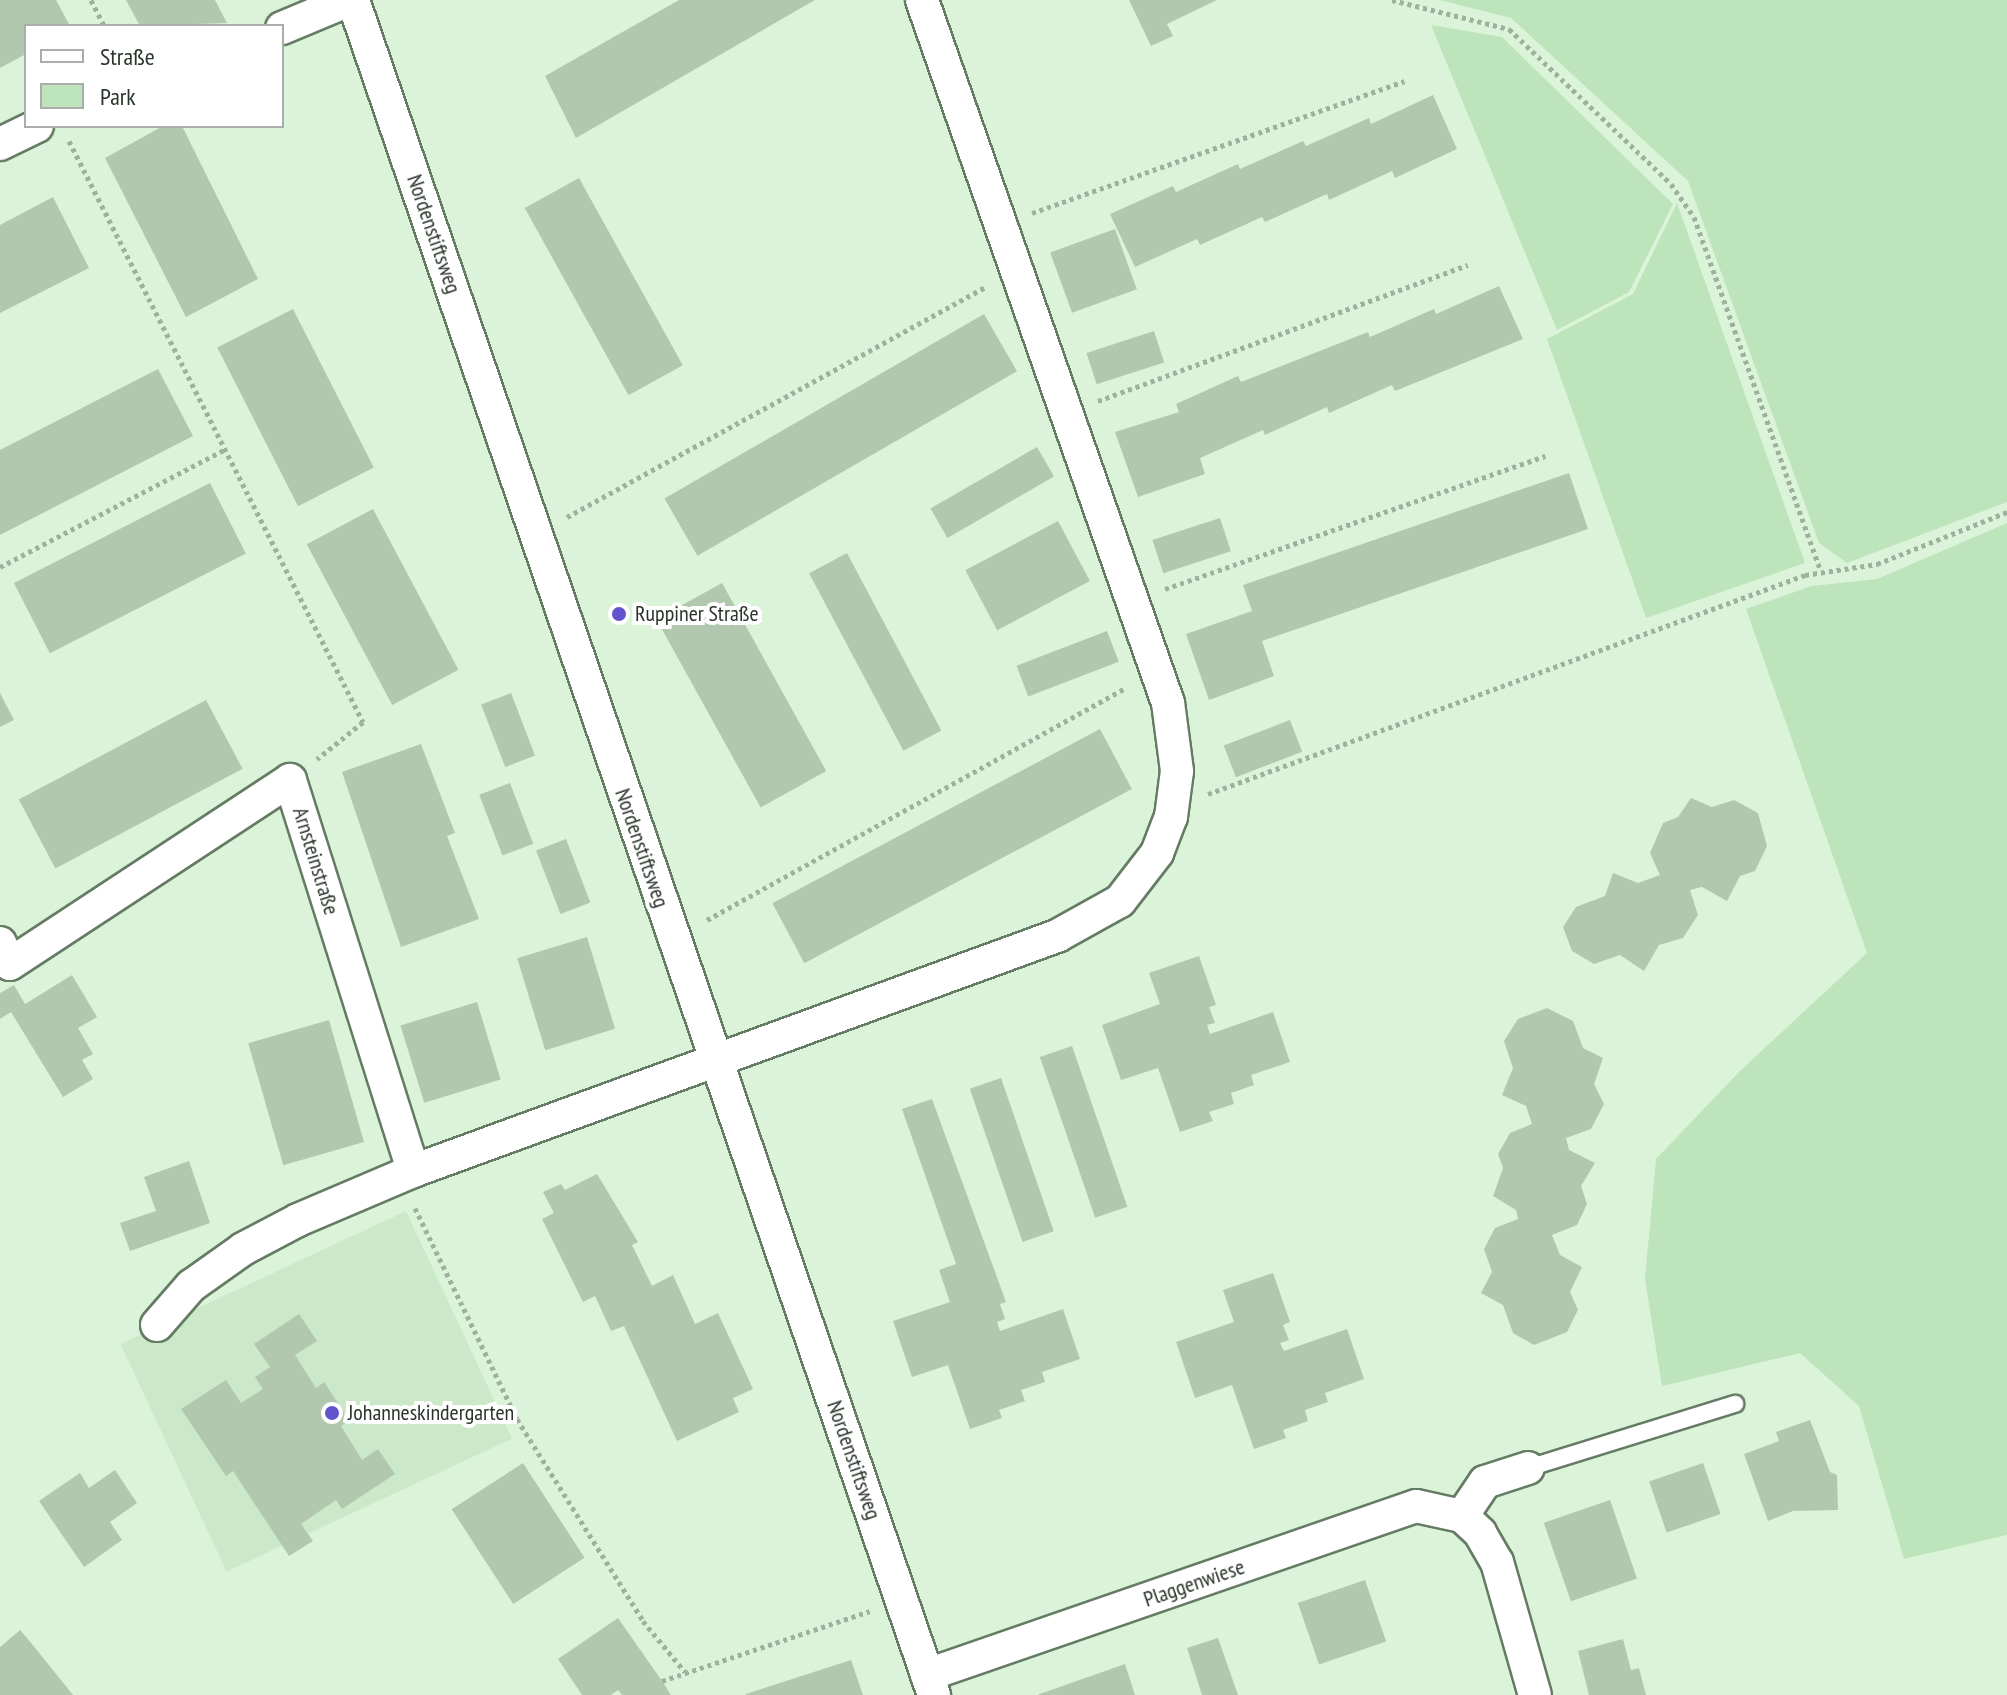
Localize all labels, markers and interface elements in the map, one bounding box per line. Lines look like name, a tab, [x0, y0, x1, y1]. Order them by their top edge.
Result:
legend	[24, 24, 284, 128]
text: Straße	[100, 41, 155, 72]
text: Park	[100, 81, 136, 112]
street label: Nordenstiftsweg	[401, 171, 467, 297]
place label: Ruppiner Straße	[635, 601, 759, 627]
marker: Ruppiner Straße	[610, 605, 628, 623]
street label: Nordenstiftsweg	[609, 785, 675, 911]
street label: Arnsteinstraße	[287, 804, 345, 918]
street label: Nordenstiftsweg	[821, 1397, 887, 1523]
place label: Johanneskindergarten	[348, 1400, 514, 1426]
marker: Johanneskindergarten	[323, 1404, 341, 1422]
street label: Plaggenwiese	[1140, 1553, 1248, 1613]

